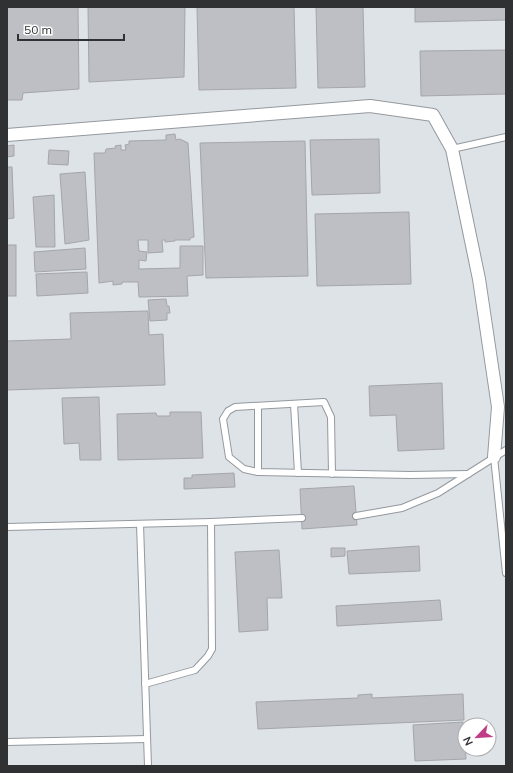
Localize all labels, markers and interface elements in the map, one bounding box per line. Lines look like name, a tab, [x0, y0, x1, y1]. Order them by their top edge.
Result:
scale bar	[18, 16, 124, 42]
text: 50 m	[24, 22, 52, 37]
north arrow	[457, 717, 497, 757]
text: N	[460, 735, 476, 748]

